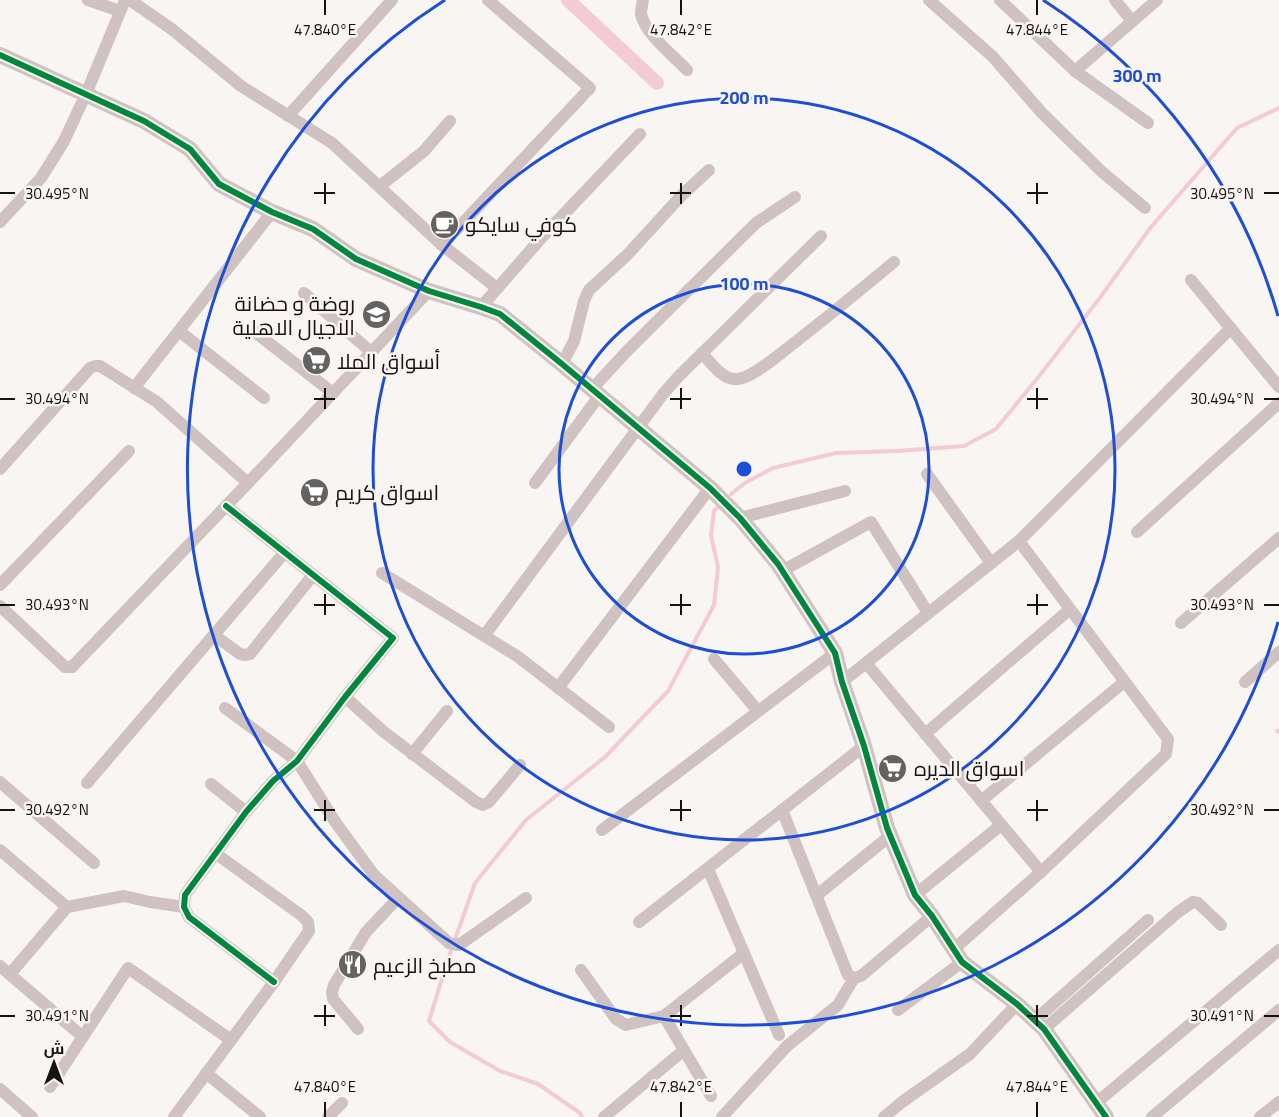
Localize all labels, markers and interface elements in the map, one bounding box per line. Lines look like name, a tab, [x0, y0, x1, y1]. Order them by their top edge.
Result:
text: 47.840°E	[294, 15, 356, 44]
text: 47.842°E	[650, 15, 712, 44]
text: 47.844°E	[1006, 15, 1068, 44]
text: 300 m	[1112, 59, 1162, 92]
text: 200 m	[719, 81, 769, 114]
text: 30.495°N	[25, 179, 89, 208]
text: 30.495°N	[1190, 179, 1254, 208]
place label: كوفي سايكو	[465, 205, 577, 244]
cafe icon: كوفي سايكو	[428, 208, 460, 240]
text: 100 m	[719, 267, 769, 300]
place label: روضة و حضانة الاجيال الاهلية	[233, 284, 355, 347]
school or university icon: روضة و حضانة الاجيال الاهلية	[360, 299, 392, 331]
place label: أسواق الملا	[337, 342, 440, 381]
supermarket icon: أسواق الملا	[300, 345, 332, 377]
text: 30.494°N	[25, 384, 89, 413]
text: 30.494°N	[1190, 384, 1254, 413]
centre of rings	[734, 459, 754, 479]
place label: اسواق كريم	[335, 473, 439, 512]
supermarket icon: اسواق كريم	[298, 476, 330, 508]
text: 30.493°N	[25, 590, 89, 619]
text: 30.493°N	[1190, 590, 1254, 619]
place label: اسواق الديره	[914, 749, 1024, 788]
supermarket icon: اسواق الديره	[877, 752, 909, 784]
text: 30.492°N	[25, 795, 89, 824]
text: 30.492°N	[1190, 795, 1254, 824]
place label: مطبخ الزعيم	[373, 946, 476, 985]
restaurant icon: مطبخ الزعيم	[336, 949, 368, 981]
text: 30.491°N	[25, 1001, 89, 1030]
text: 30.491°N	[1190, 1001, 1254, 1030]
north arrow	[24, 1033, 84, 1093]
text: ش	[44, 1033, 64, 1063]
text: 47.840°E	[294, 1072, 356, 1101]
text: 47.842°E	[650, 1072, 712, 1101]
text: 47.844°E	[1006, 1072, 1068, 1101]

